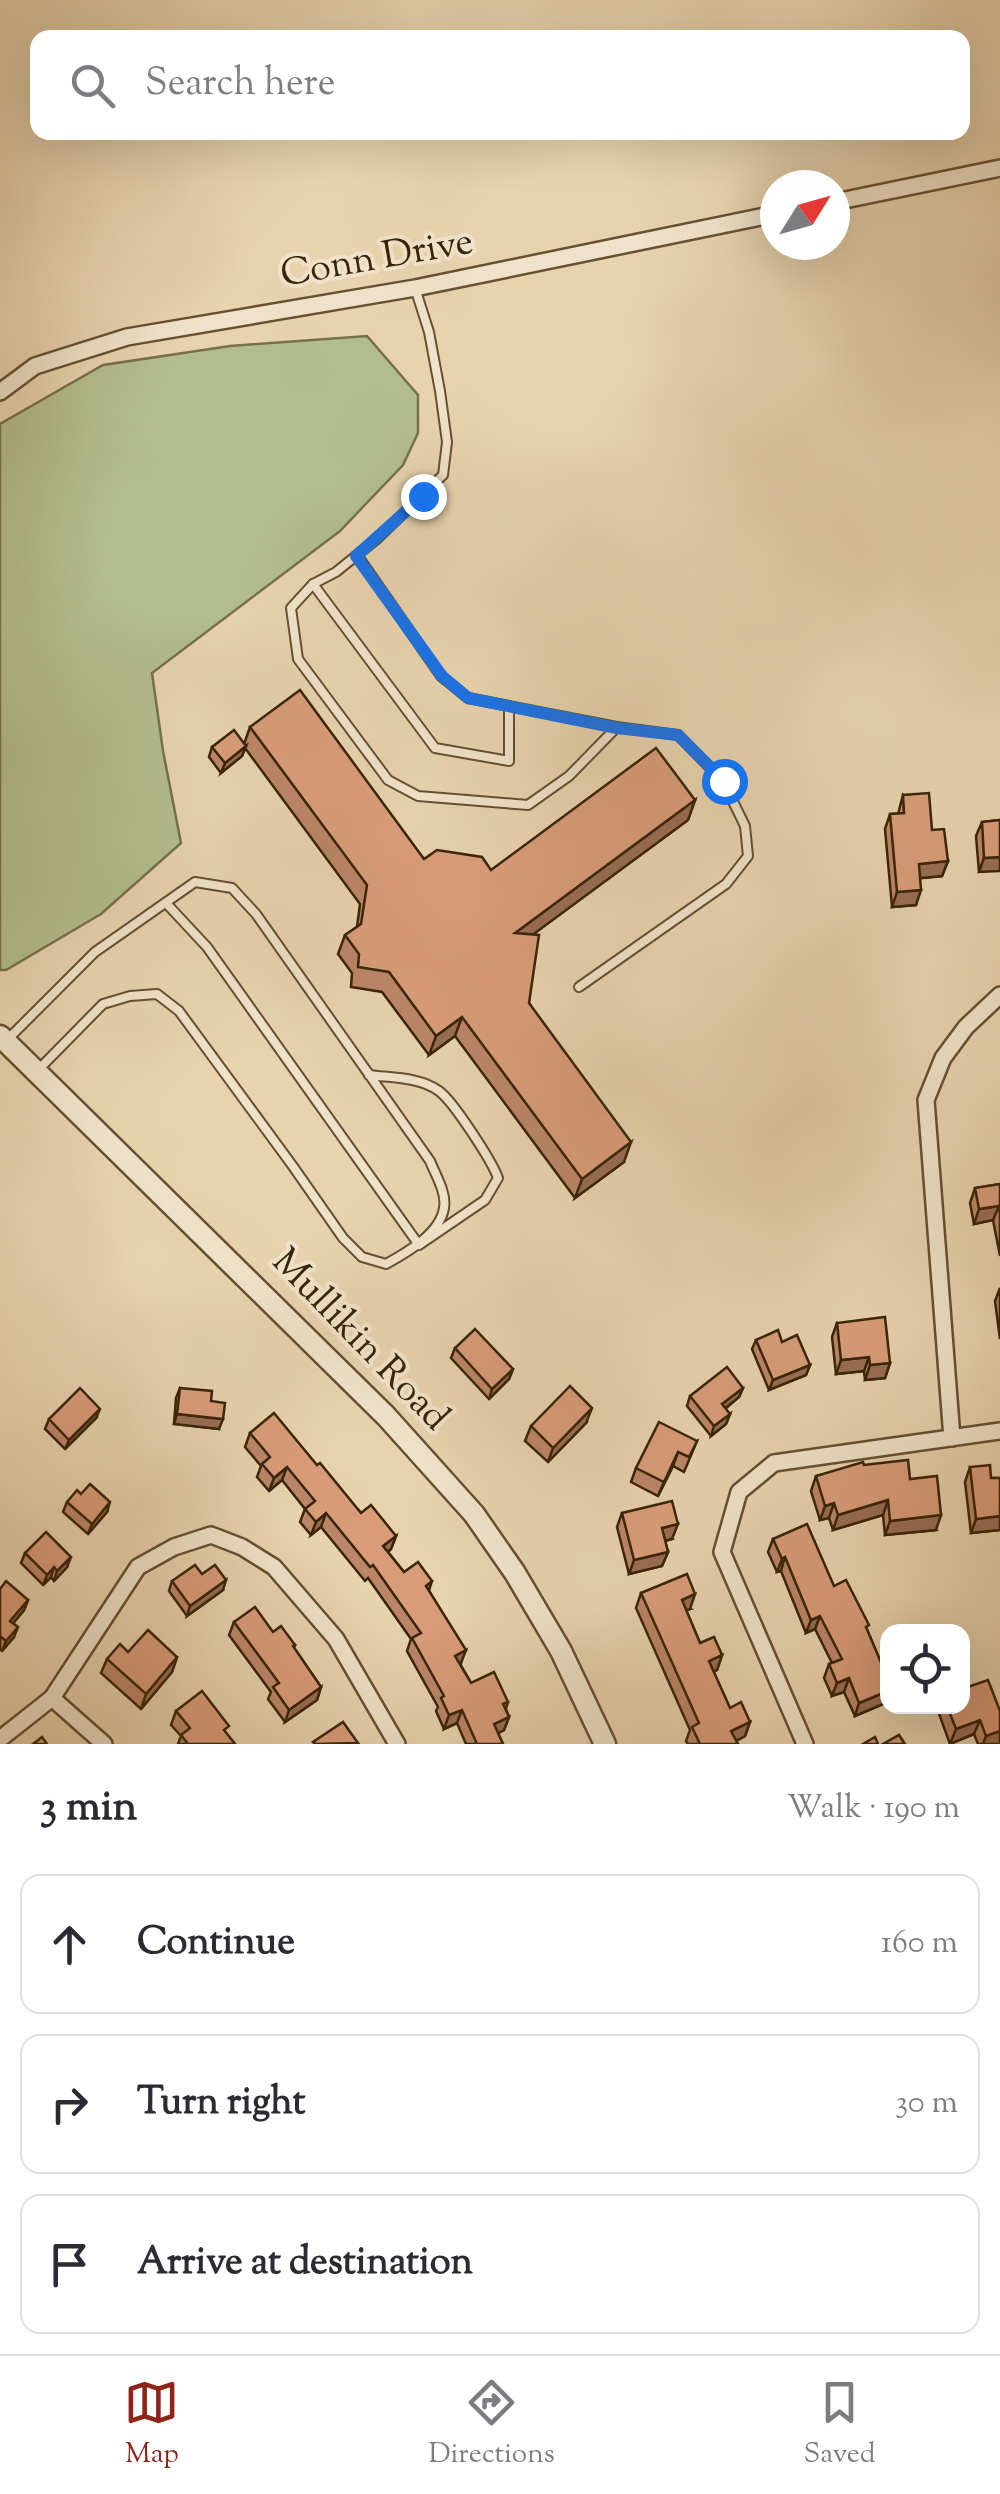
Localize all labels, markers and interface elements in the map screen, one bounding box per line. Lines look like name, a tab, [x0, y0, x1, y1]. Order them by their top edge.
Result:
search box	[30, 30, 970, 140]
icon: search	[65, 58, 120, 113]
text: Search here	[145, 58, 336, 112]
north arrow	[760, 170, 850, 260]
street label: Conn Drive	[276, 216, 478, 304]
route end	[401, 474, 447, 520]
route start	[702, 759, 748, 805]
street label: Mullikin Road	[258, 1237, 460, 1445]
map controls	[880, 1624, 970, 1714]
button: locate	[880, 1624, 970, 1714]
text: 3 min	[40, 1779, 137, 1839]
text: Walk · 190 m	[787, 1786, 960, 1832]
icon: ahead	[42, 1917, 97, 1972]
text: Continue	[137, 1917, 295, 1971]
text: 160 m	[881, 1921, 958, 1967]
icon: right	[42, 2077, 97, 2132]
text: Turn right	[137, 2077, 305, 2131]
text: 30 m	[895, 2081, 958, 2127]
icon: arrive	[42, 2237, 97, 2292]
text: Arrive at destination	[137, 2237, 473, 2291]
tab: Map	[124, 2375, 179, 2475]
tab: Directions	[428, 2375, 555, 2475]
tab: Saved	[804, 2375, 876, 2475]

